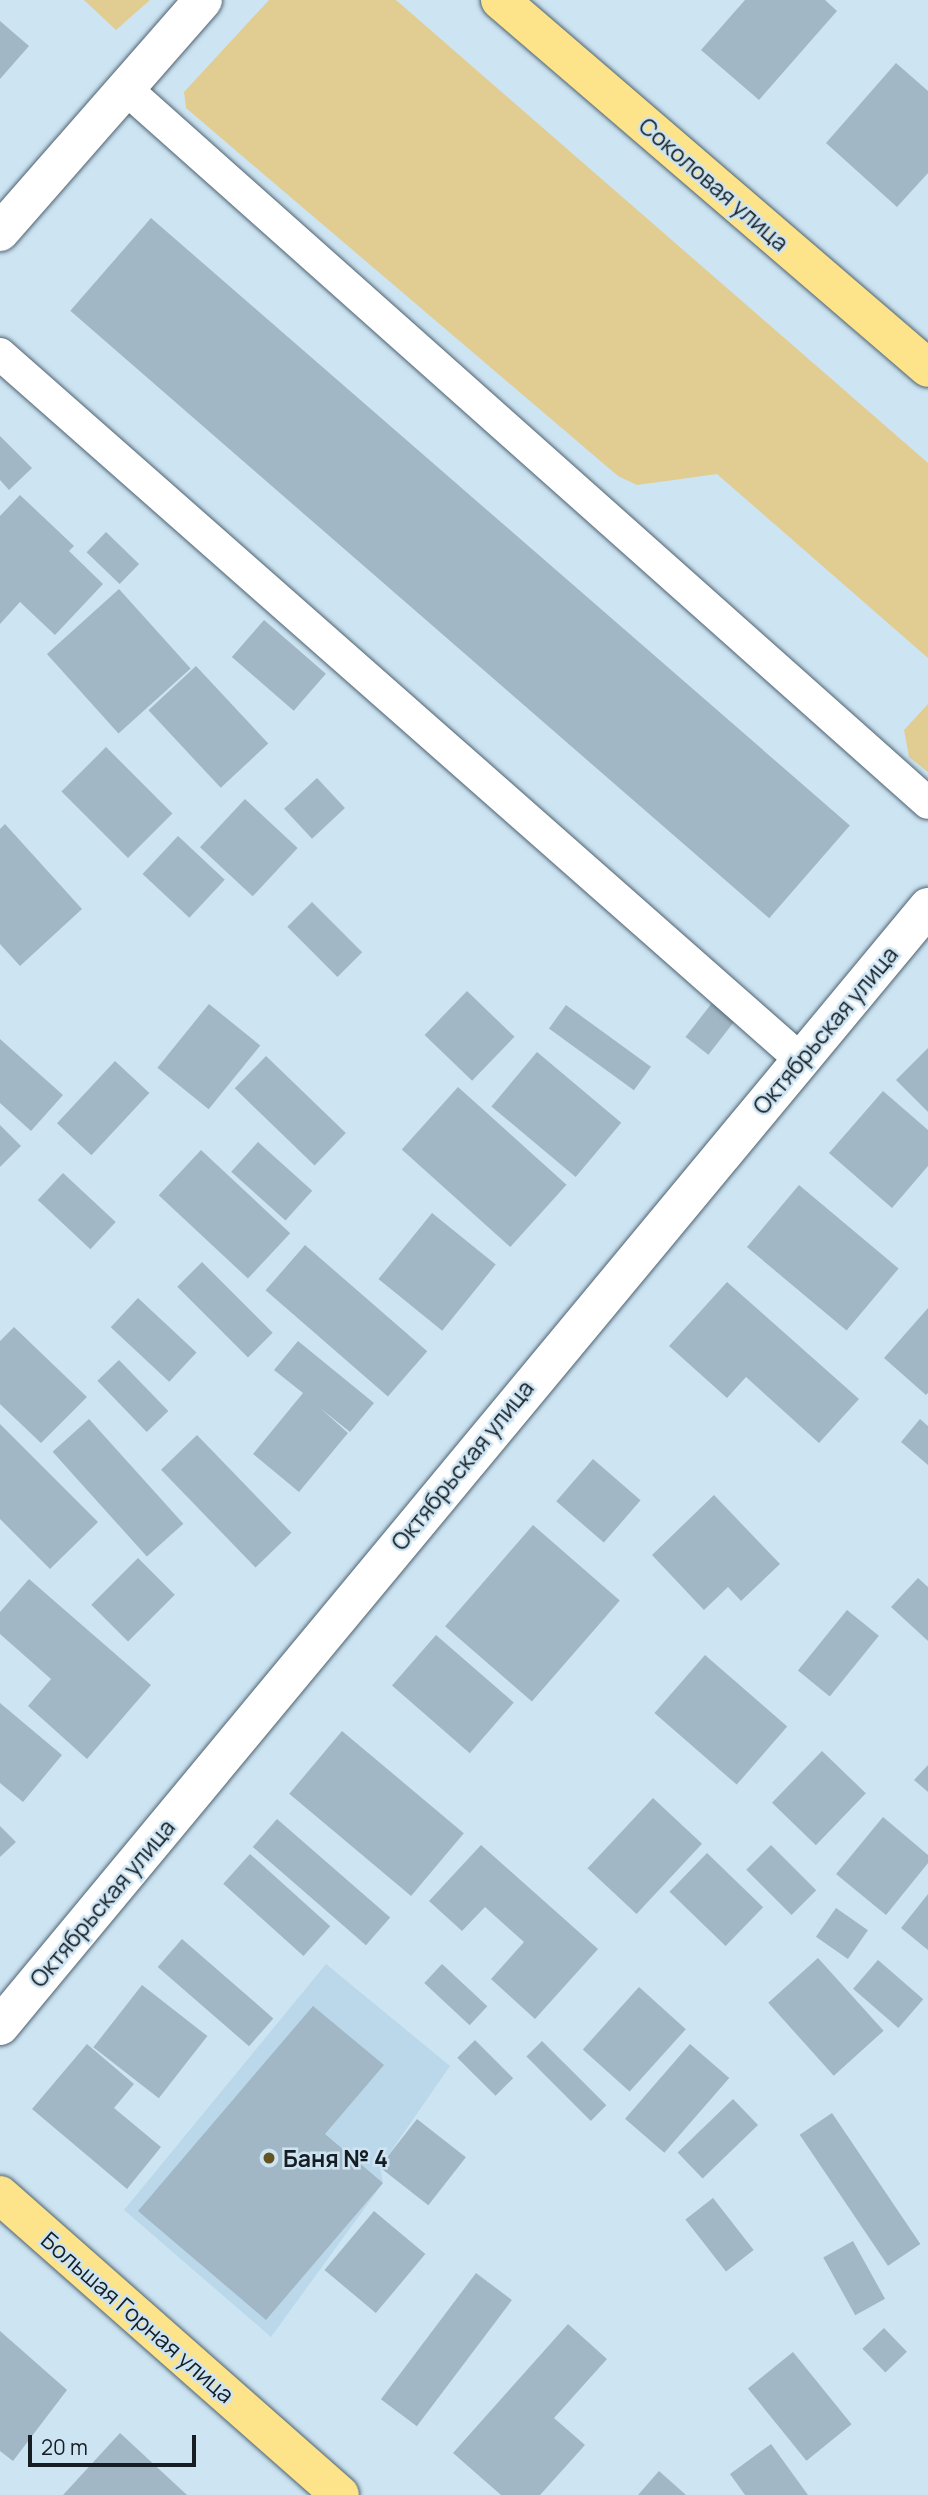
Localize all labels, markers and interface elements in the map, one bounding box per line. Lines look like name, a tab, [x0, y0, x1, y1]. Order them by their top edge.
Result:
street label: Соколовая улица	[634, 112, 794, 256]
street label: Октябрьская улица	[747, 941, 903, 1119]
street label: Октябрьская улица	[385, 1375, 539, 1555]
street label: Октябрьская улица	[24, 1814, 180, 1992]
place label: Баня № 4	[283, 2144, 388, 2172]
marker: Баня № 4	[261, 2150, 277, 2166]
street label: Большая Горная улица	[36, 2226, 240, 2408]
scale bar	[32, 2422, 200, 2466]
text: 20 m	[41, 2433, 88, 2461]

